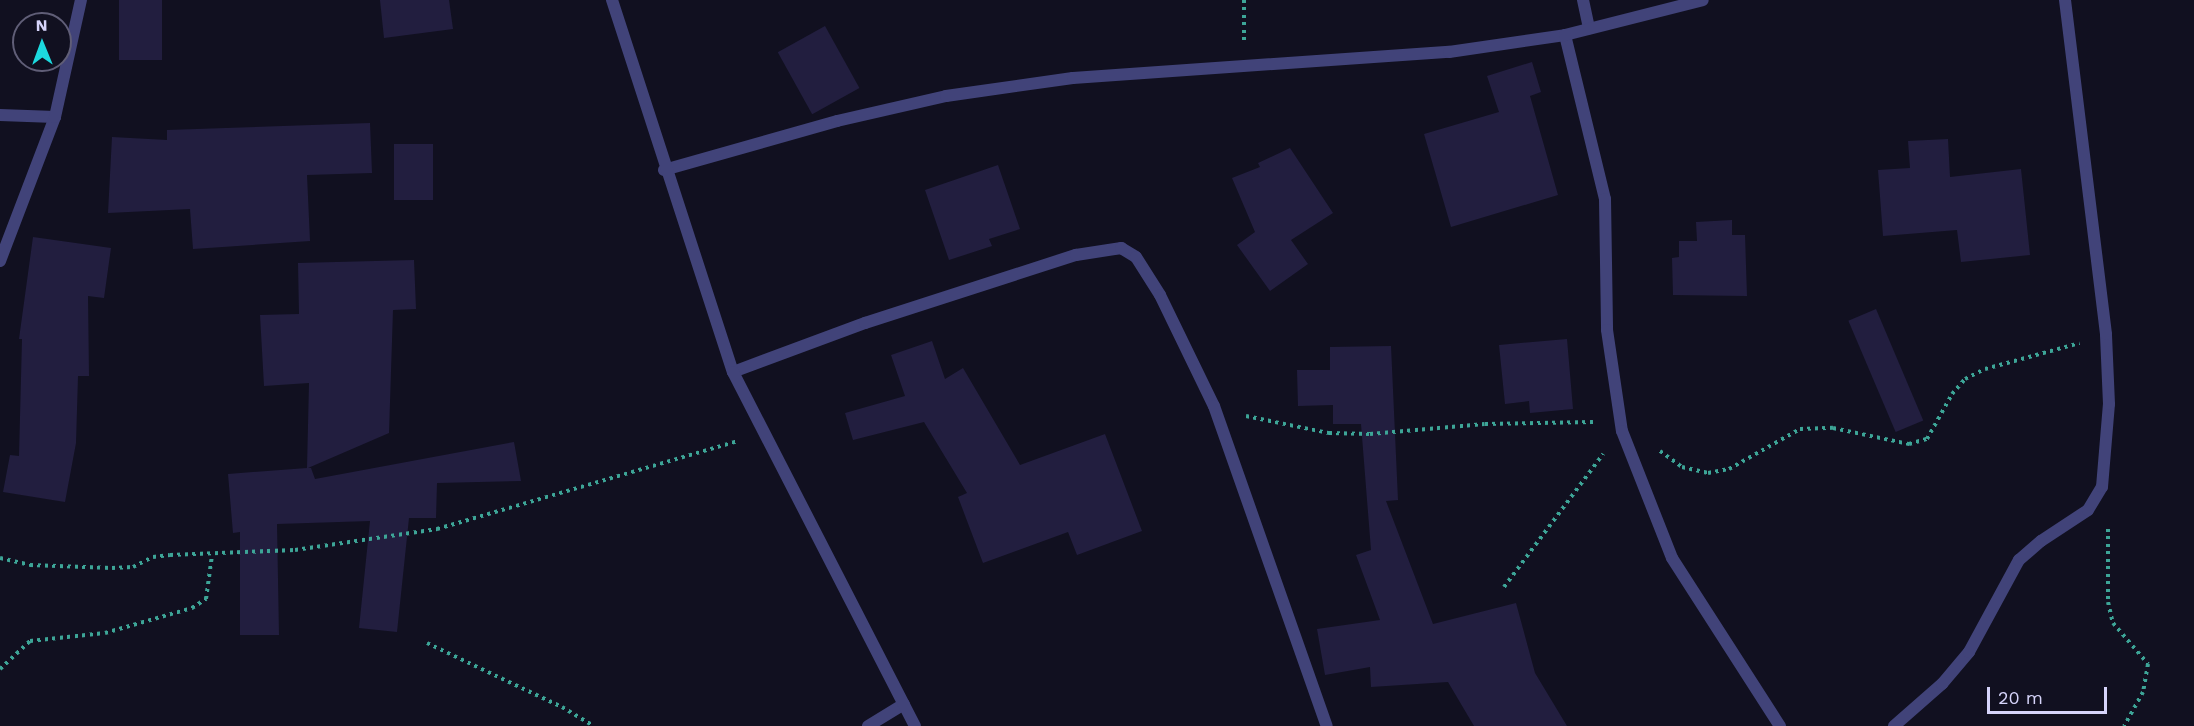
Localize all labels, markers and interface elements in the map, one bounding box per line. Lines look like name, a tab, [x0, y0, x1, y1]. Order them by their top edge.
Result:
north arrow	[12, 12, 72, 72]
text: N	[36, 16, 48, 35]
scale bar	[1990, 675, 2110, 713]
text: 20 m	[1998, 687, 2043, 708]

